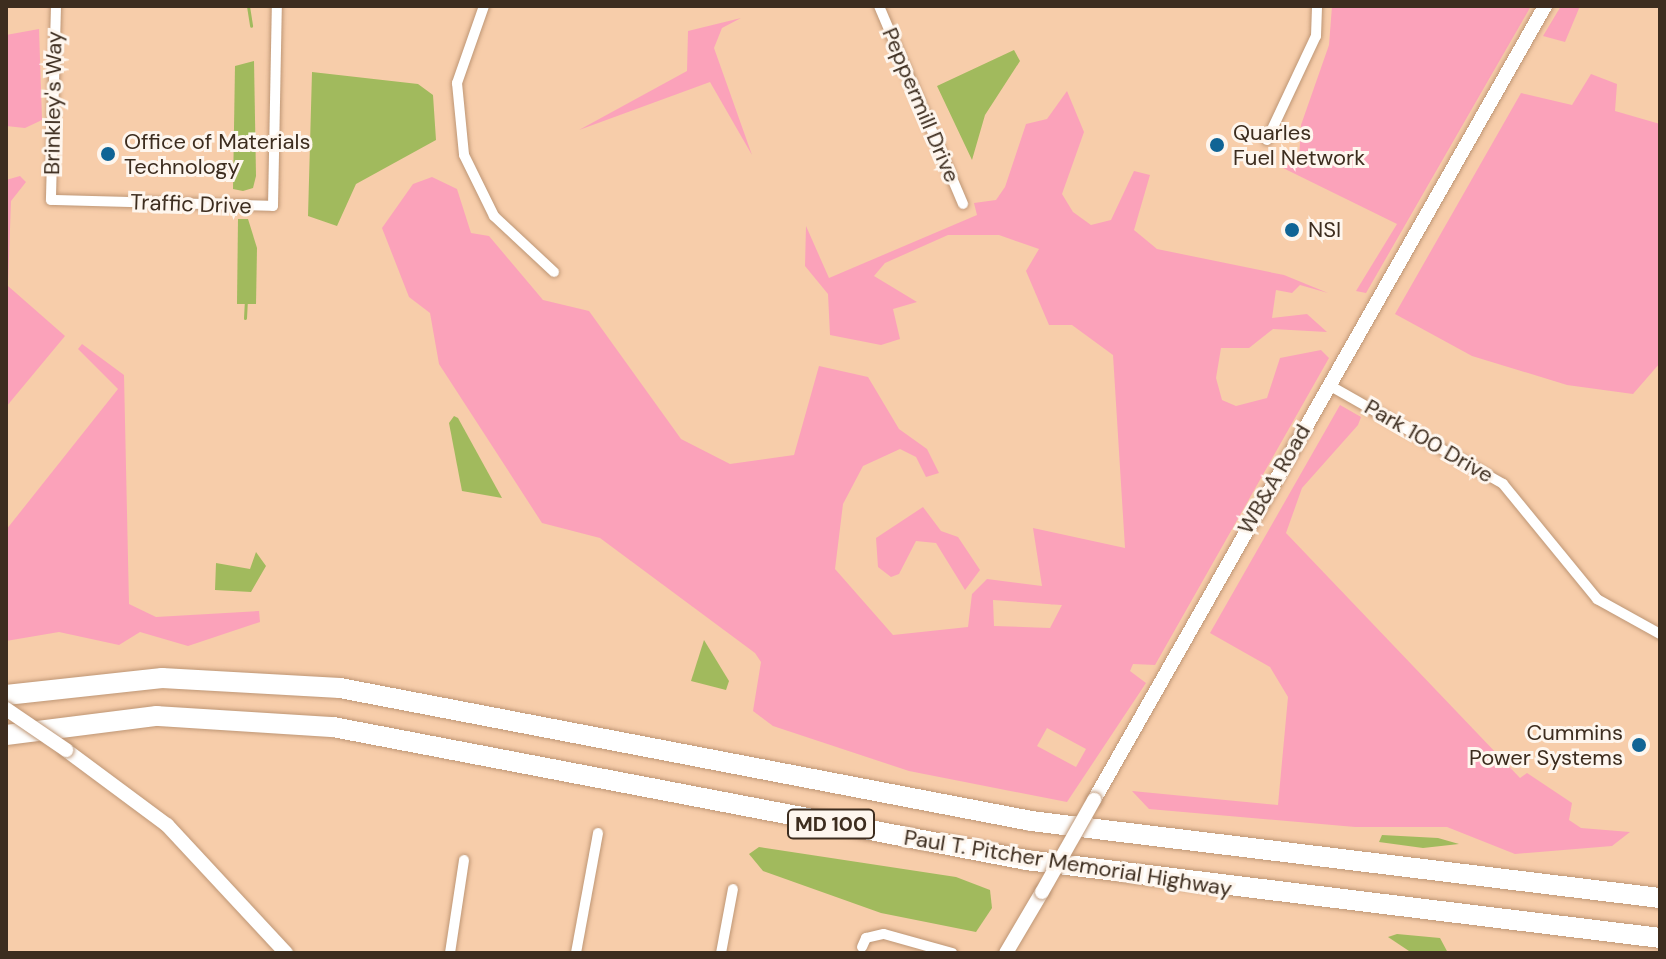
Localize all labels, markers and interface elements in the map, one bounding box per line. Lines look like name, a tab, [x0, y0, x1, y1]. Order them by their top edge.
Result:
street label: Peppermill Drive	[877, 24, 965, 186]
street label: Brinkley's Way	[39, 31, 67, 175]
place label: Quarles Fuel Network	[1233, 119, 1365, 170]
place label: Office of Materials Technology	[124, 128, 311, 180]
marker: Quarles Fuel Network	[1208, 136, 1226, 154]
marker: Office of Materials Technology	[99, 145, 117, 163]
street label: Traffic Drive	[130, 189, 252, 219]
place label: NSI	[1308, 217, 1341, 243]
marker: NSI	[1283, 221, 1301, 239]
street label: Park 100 Drive	[1360, 394, 1498, 488]
street label: WB&A Road	[1232, 419, 1316, 539]
place label: Cummins Power Systems	[1469, 719, 1623, 770]
marker: Cummins Power Systems	[1630, 736, 1648, 754]
road number: MD 100	[787, 808, 875, 840]
street label: Paul T. Pitcher Memorial Highway	[902, 824, 1234, 902]

